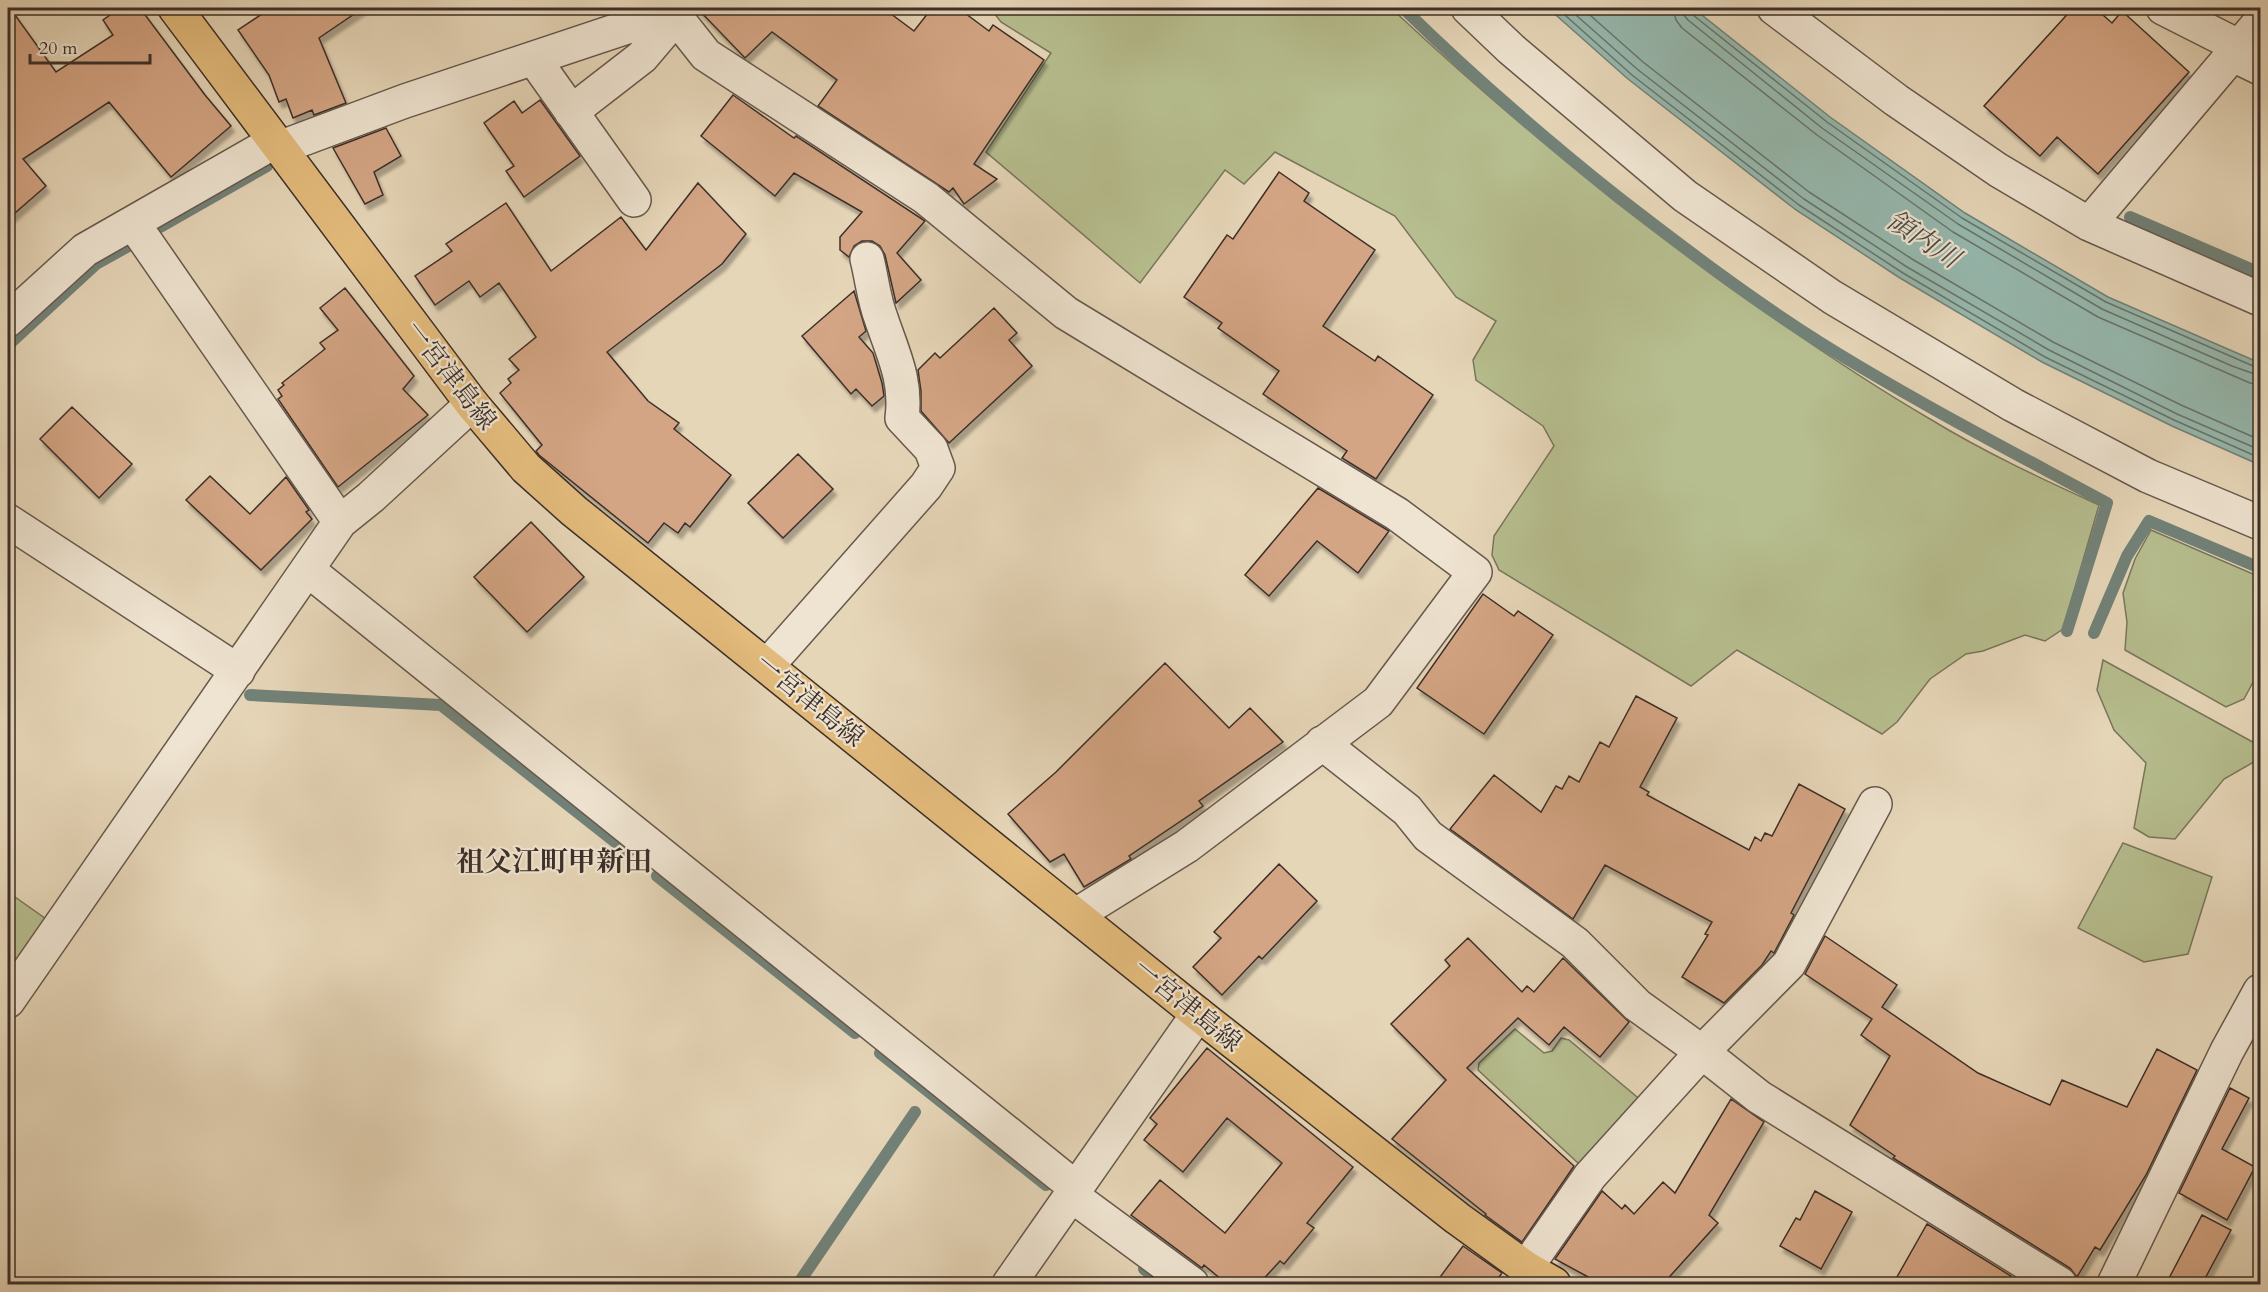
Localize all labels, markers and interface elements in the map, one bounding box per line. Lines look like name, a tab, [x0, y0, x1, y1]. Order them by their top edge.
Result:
scale bar	[30, 27, 150, 65]
text: 20 m	[39, 36, 78, 61]
water label: 領内川	[1879, 202, 1969, 279]
street label: 一宮津島線	[397, 313, 504, 437]
street label: 一宮津島線	[748, 646, 871, 755]
district label: 祖父江町甲新田	[456, 843, 652, 881]
street label: 一宮津島線	[1126, 951, 1249, 1060]

